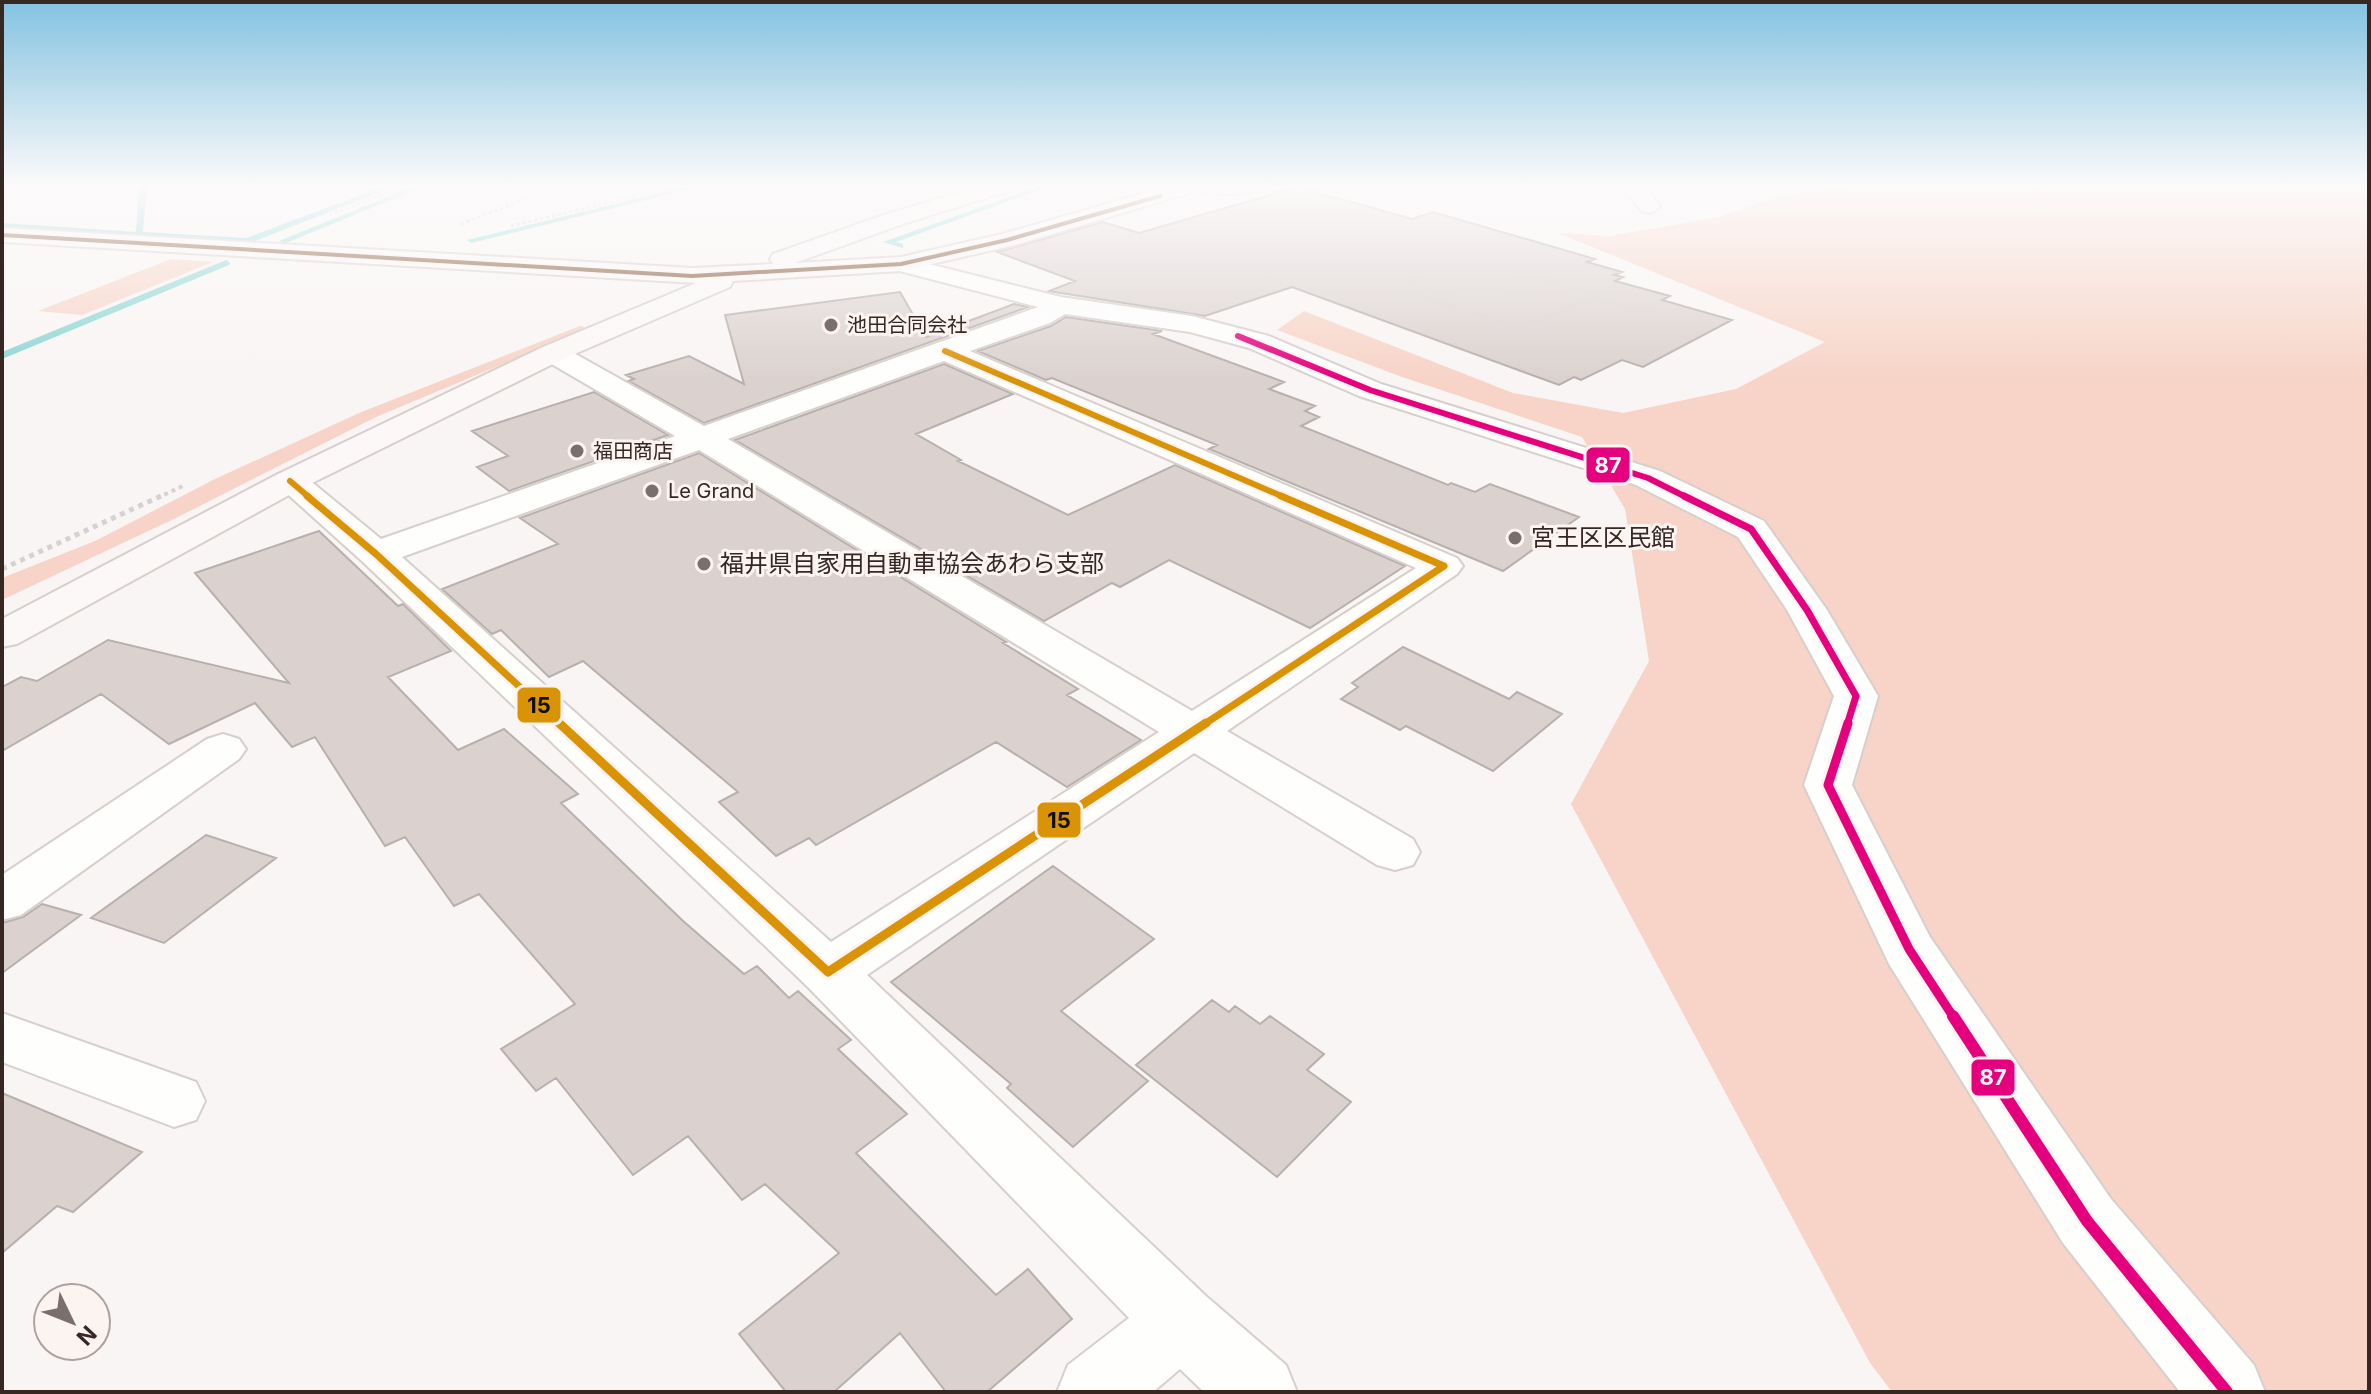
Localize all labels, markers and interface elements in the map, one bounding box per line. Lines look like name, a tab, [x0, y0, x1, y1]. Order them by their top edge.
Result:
place label: 池田合同会社	[847, 313, 967, 337]
marker: 池田合同会社	[822, 316, 840, 334]
place label: 福田商店	[593, 439, 673, 463]
marker: 福田商店	[568, 442, 586, 460]
line badge: 87	[1585, 446, 1631, 484]
text: 87	[1594, 452, 1622, 478]
place label: Le Grand	[668, 479, 754, 503]
marker: Le Grand	[643, 482, 661, 500]
place label: 宮王区区民館	[1531, 523, 1675, 552]
marker: 宮王区区民館	[1506, 529, 1524, 547]
place label: 福井県自家用自動車協会あわら支部	[720, 549, 1104, 578]
marker: 福井県自家用自動車協会あわら支部	[695, 555, 713, 573]
line badge: 15	[516, 686, 562, 724]
text: 15	[527, 692, 551, 718]
line badge: 15	[1036, 801, 1082, 839]
text: 15	[1047, 807, 1071, 833]
line badge: 87	[1970, 1058, 2016, 1097]
text: 87	[1979, 1064, 2007, 1090]
north arrow	[32, 1282, 112, 1362]
text: N	[71, 1321, 102, 1351]

